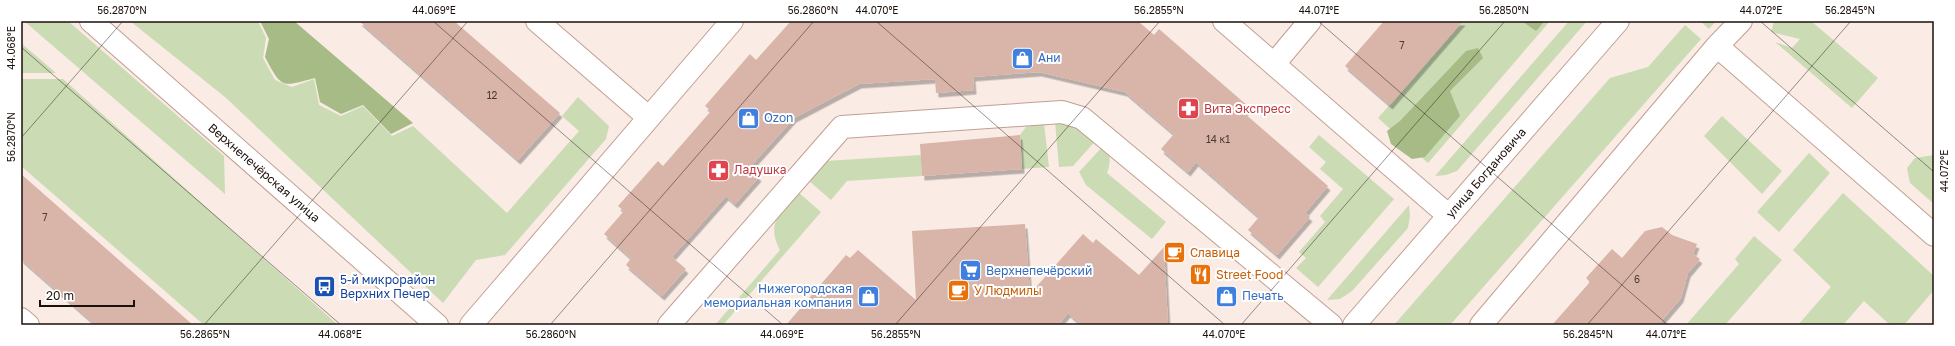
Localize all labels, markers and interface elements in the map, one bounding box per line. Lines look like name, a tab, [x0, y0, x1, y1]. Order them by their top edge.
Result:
text: 56.2870°N	[97, 4, 147, 16]
text: 44.069°E	[412, 4, 456, 16]
text: 56.2860°N	[788, 4, 838, 16]
text: 44.070°E	[856, 4, 898, 16]
text: 56.2855°N	[1134, 4, 1184, 16]
text: 44.071°E	[1299, 4, 1339, 16]
text: 56.2850°N	[1479, 4, 1529, 16]
text: 44.072°E	[1740, 4, 1782, 16]
text: 56.2845°N	[1825, 4, 1875, 16]
text: 44.068°E	[5, 26, 17, 70]
house number: 7	[1399, 39, 1405, 51]
shop icon: Ани	[1010, 45, 1036, 71]
place label: Ани	[1038, 50, 1061, 65]
house number: 12	[487, 89, 498, 101]
pharmacy icon: Вита Экспресс	[1175, 96, 1201, 122]
place label: Вита Экспресс	[1204, 101, 1291, 116]
shop icon: Ozon	[736, 105, 762, 131]
place label: Ozon	[764, 110, 793, 125]
text: 56.2870°N	[5, 112, 17, 162]
street label: Верхнепечёрская улица	[205, 120, 323, 225]
street label: улица Богдановича	[1442, 125, 1529, 221]
house number: 14 к1	[1206, 133, 1230, 145]
text: 44.072°E	[1938, 150, 1950, 192]
pharmacy icon: Ладушка	[706, 157, 732, 183]
place label: Ладушка	[734, 162, 787, 177]
house number: 7	[42, 211, 48, 223]
cafe icon: Славица	[1162, 240, 1188, 266]
place label: Славица	[1190, 245, 1240, 260]
supermarket icon: Верхнепечёрский	[958, 258, 984, 284]
restaurant icon: Street Food	[1188, 262, 1214, 288]
place label: Верхнепечёрский	[986, 263, 1092, 278]
place label: Street Food	[1216, 267, 1283, 282]
place label: 5-й микрорайон Верхних Печер	[340, 272, 435, 301]
house number: 6	[1634, 273, 1640, 285]
bus stop icon: 5-й микрорайон Верхних Печер	[312, 274, 338, 300]
cafe icon: У Людмилы	[945, 278, 971, 304]
place label: Нижегородская мемориальная компания	[704, 281, 852, 310]
scale bar	[40, 282, 134, 308]
shop icon: Нижегородская мемориальная компания	[855, 283, 881, 309]
place label: У Людмилы	[974, 283, 1042, 298]
shop icon: Печать	[1213, 283, 1239, 309]
text: 20 m	[46, 288, 74, 303]
place label: Печать	[1242, 288, 1283, 303]
text: 56.2865°N	[180, 328, 230, 340]
text: 44.068°E	[318, 328, 362, 340]
text: 56.2860°N	[526, 328, 576, 340]
text: 44.069°E	[760, 328, 804, 340]
text: 56.2855°N	[871, 328, 921, 340]
text: 44.070°E	[1203, 328, 1245, 340]
text: 56.2845°N	[1563, 328, 1613, 340]
text: 44.071°E	[1646, 328, 1686, 340]

